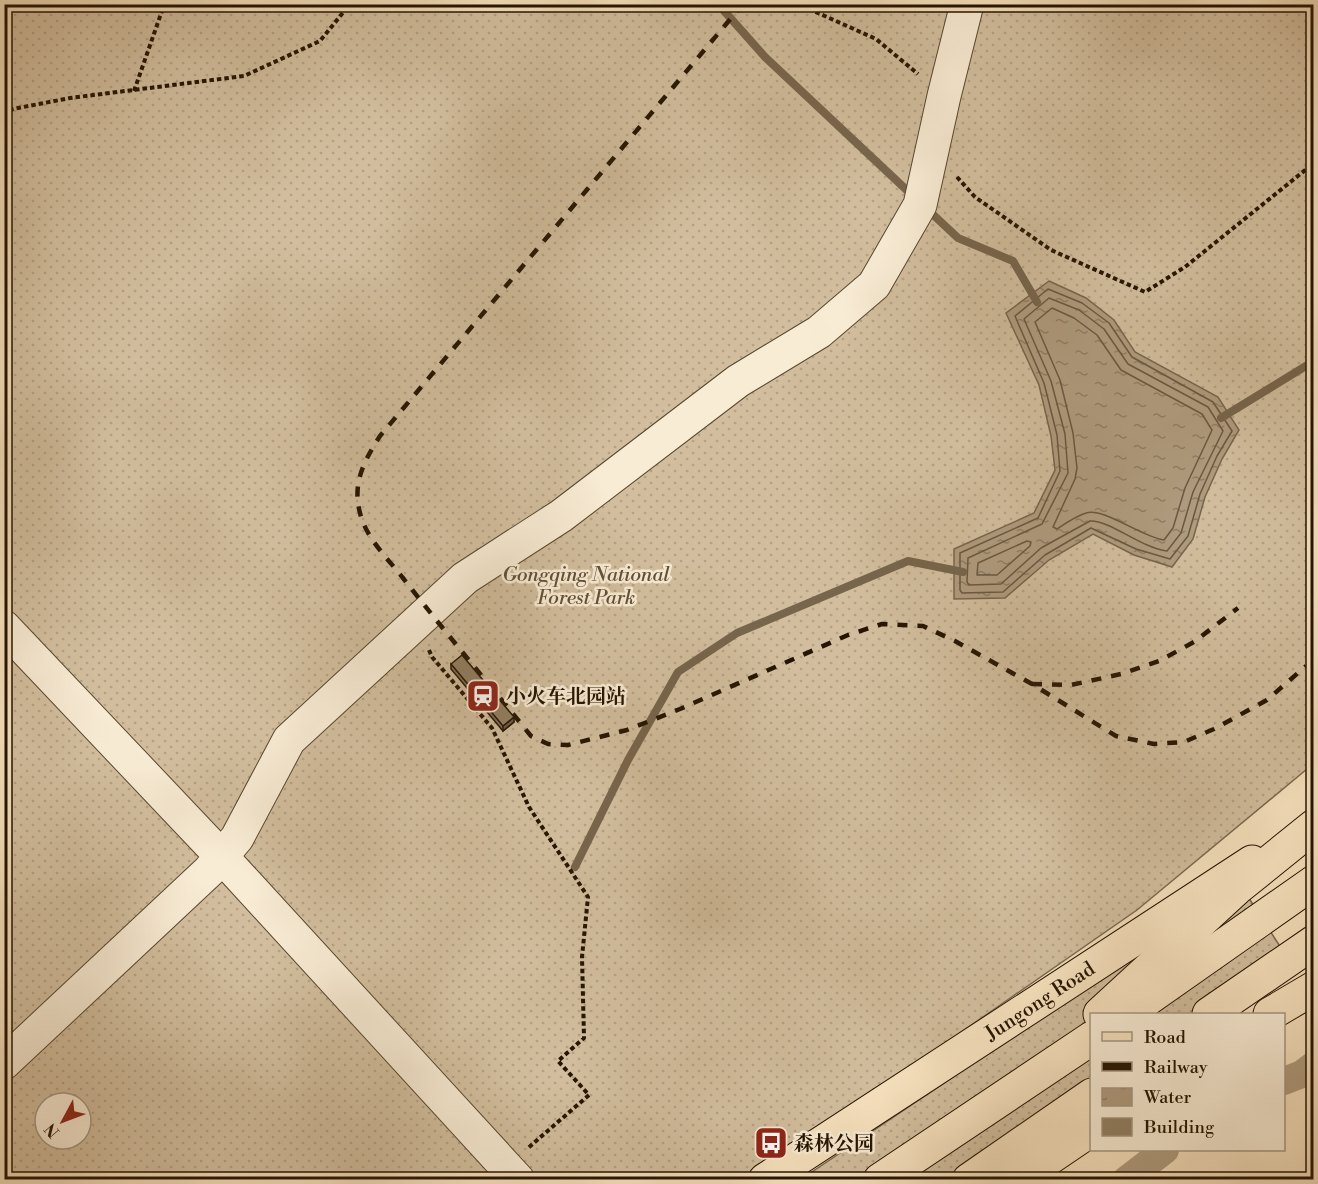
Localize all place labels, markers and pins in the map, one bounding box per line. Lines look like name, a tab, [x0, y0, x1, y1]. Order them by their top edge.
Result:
station icon: 小火车北园站	[465, 678, 501, 714]
place label: 小火车北园站	[506, 685, 626, 710]
bus stop icon: 森林公园	[753, 1125, 789, 1161]
place label: 森林公园	[794, 1132, 874, 1157]

